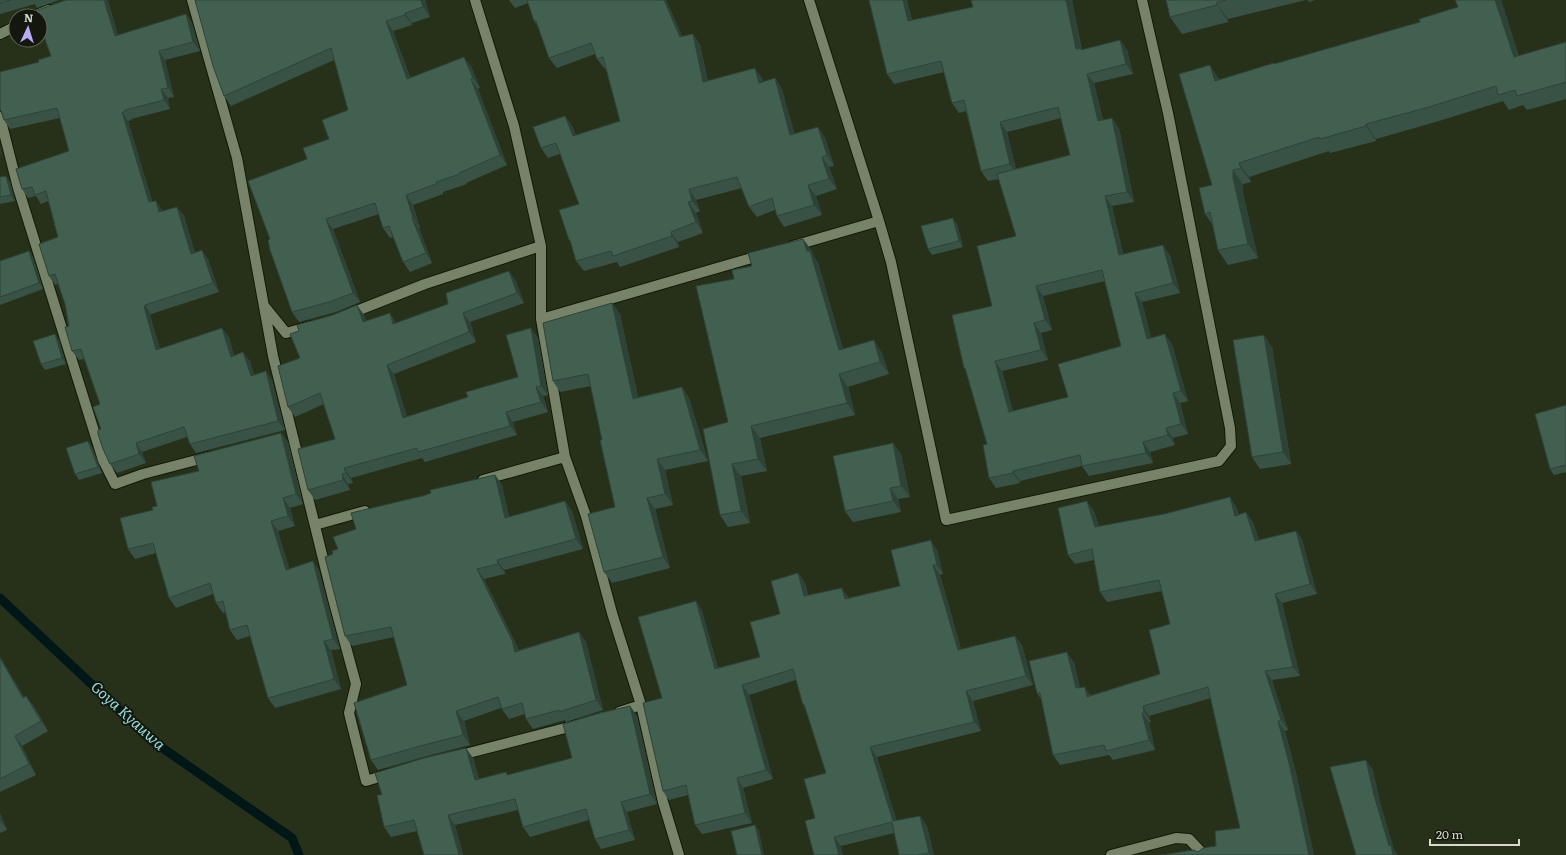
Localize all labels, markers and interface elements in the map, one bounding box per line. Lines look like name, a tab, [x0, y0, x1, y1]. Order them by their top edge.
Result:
north arrow	[8, 8, 48, 48]
text: N	[24, 9, 34, 25]
water label: Goya Kyauwa	[86, 675, 172, 755]
scale bar	[1430, 821, 1519, 847]
text: 20 m	[1436, 825, 1463, 843]

